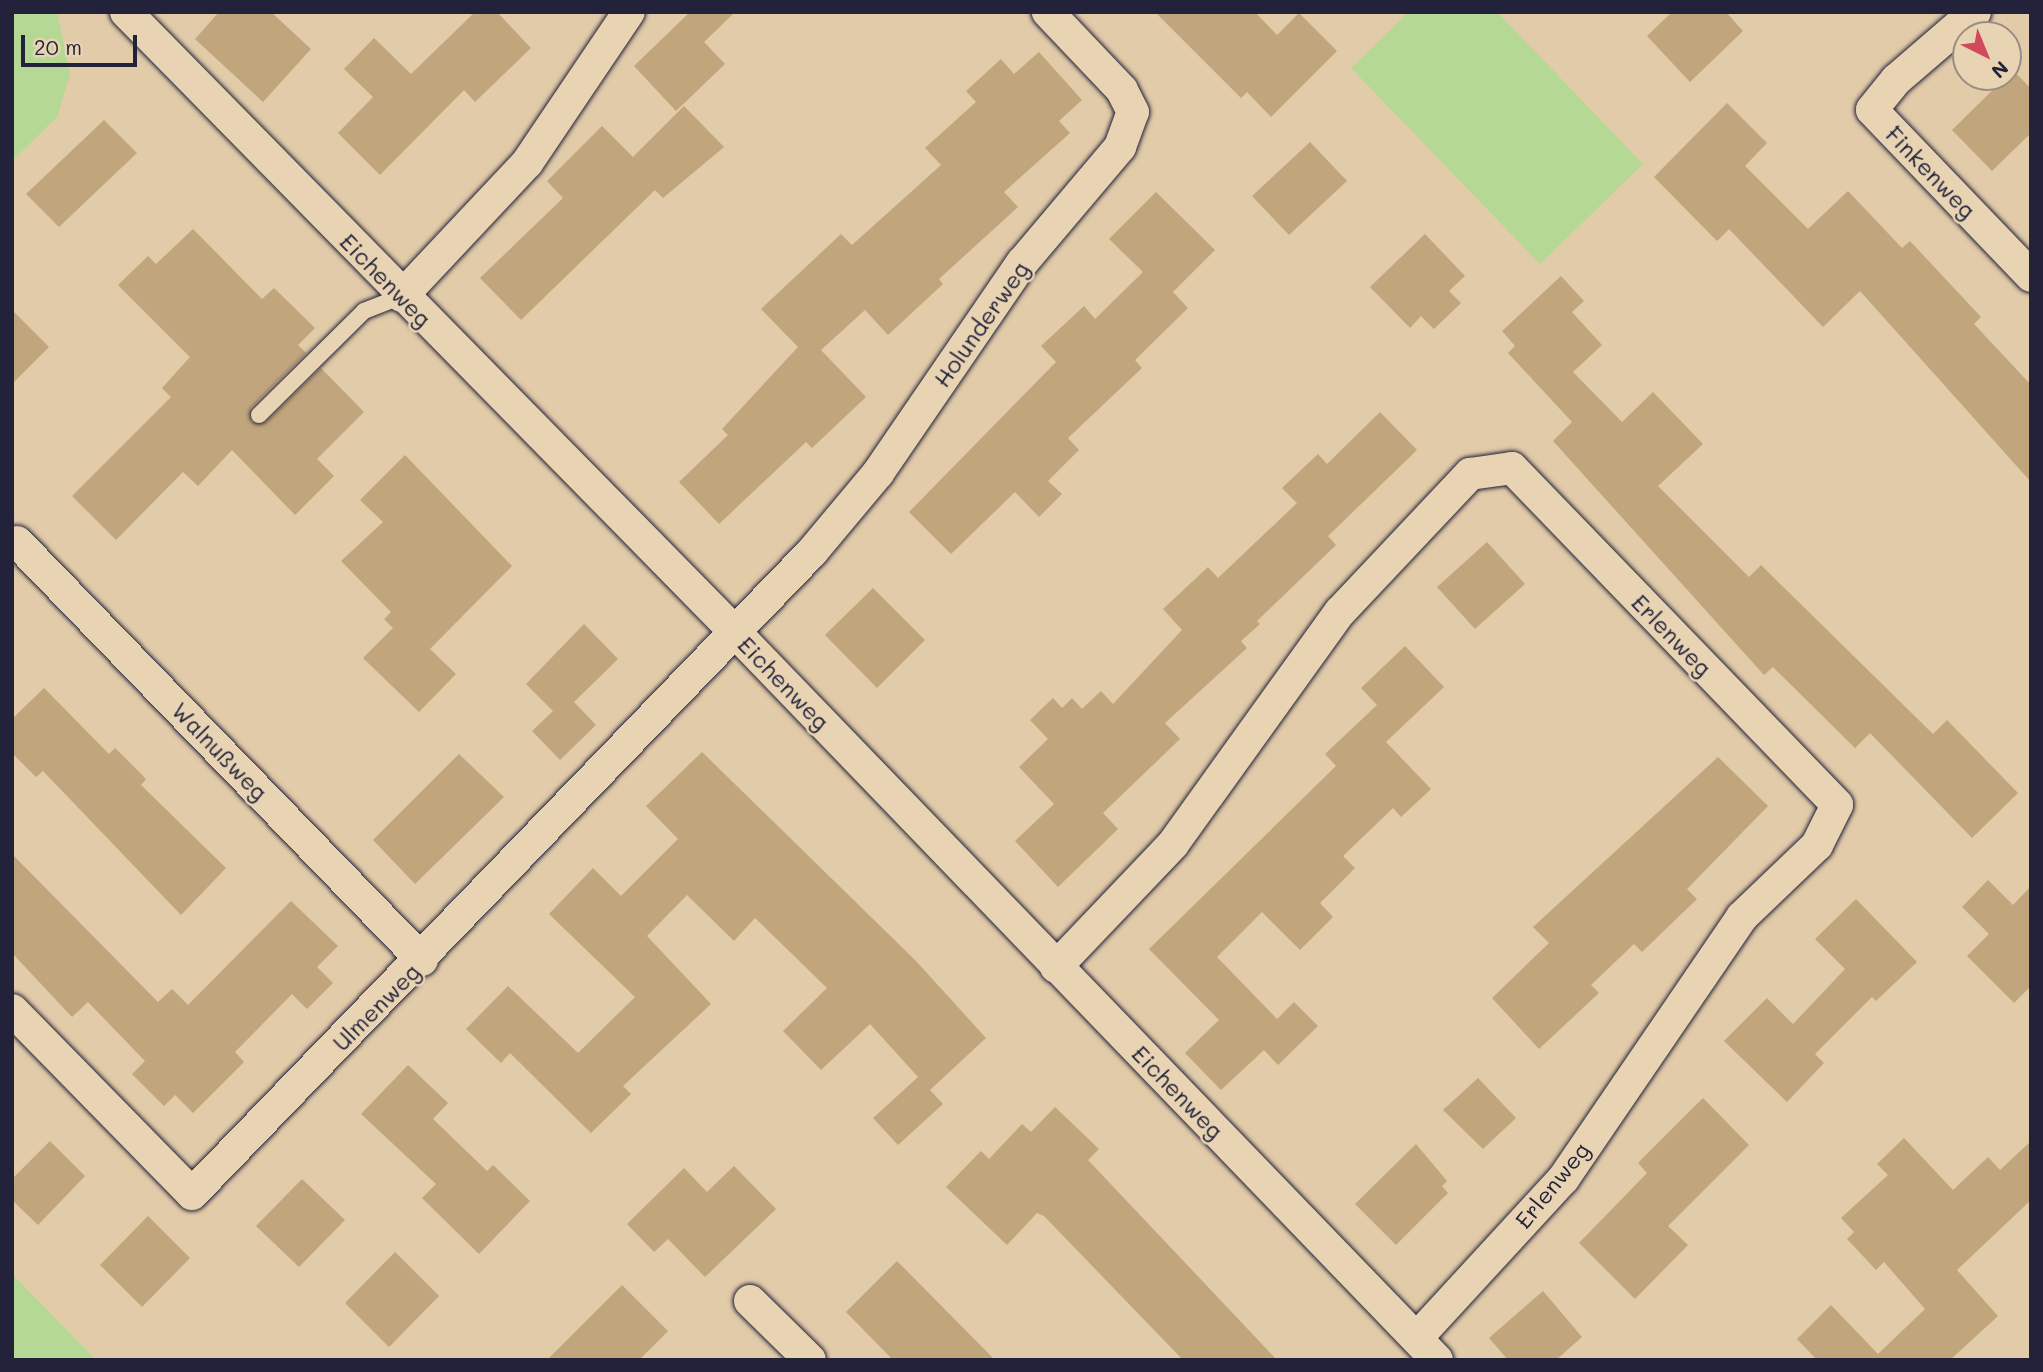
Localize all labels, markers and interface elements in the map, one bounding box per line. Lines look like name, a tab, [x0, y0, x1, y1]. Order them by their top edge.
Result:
scale bar	[24, 21, 140, 65]
north arrow	[1952, 21, 2022, 91]
text: 20 m	[34, 33, 82, 60]
text: N	[1987, 56, 2014, 84]
street label: Finkenweg	[1880, 120, 1982, 224]
street label: Eichenweg	[335, 228, 437, 332]
street label: Holunderweg	[928, 256, 1034, 392]
street label: Erlenweg	[1626, 588, 1718, 682]
street label: Eichenweg	[733, 631, 835, 735]
street label: Walnußweg	[166, 696, 274, 806]
street label: Ulmenweg	[327, 958, 425, 1056]
street label: Eichenweg	[1127, 1040, 1229, 1144]
street label: Erlenweg	[1509, 1136, 1595, 1234]

